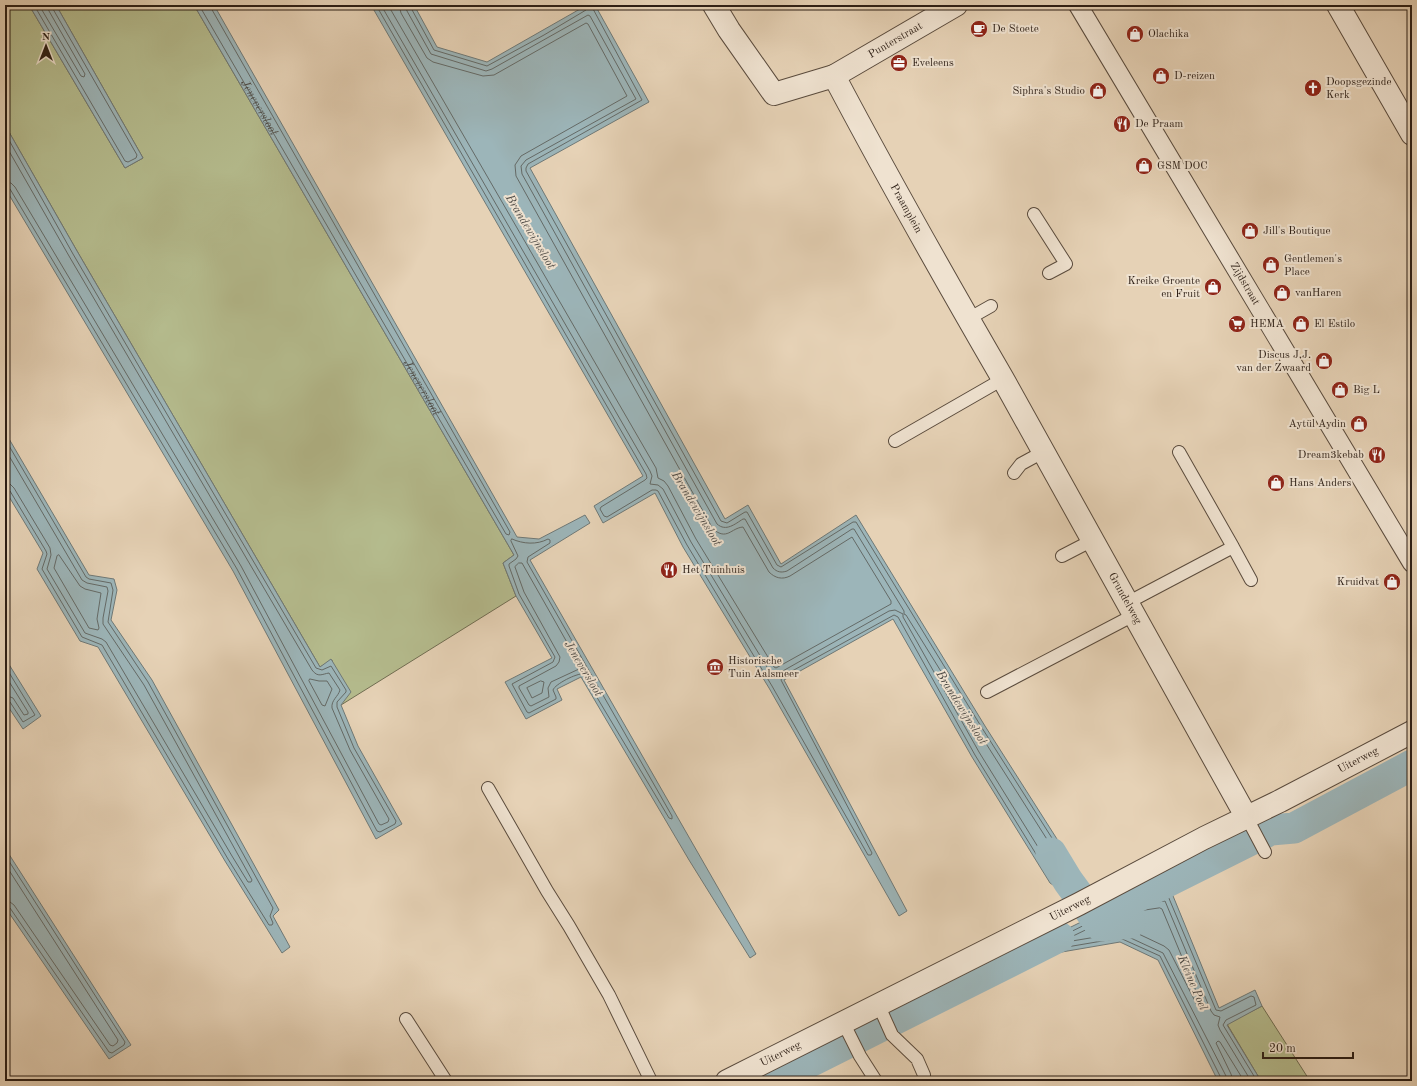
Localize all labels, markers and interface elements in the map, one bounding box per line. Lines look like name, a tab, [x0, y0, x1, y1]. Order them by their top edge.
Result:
cafe icon: De Stoete	[969, 19, 989, 39]
street label: Punterstraat	[866, 20, 924, 60]
place label: De Stoete	[992, 24, 1039, 35]
shop icon: Olachika	[1125, 24, 1145, 44]
north arrow	[26, 26, 66, 66]
place label: Olachika	[1148, 29, 1190, 40]
text: N	[42, 32, 51, 43]
office icon: Eveleens	[889, 53, 909, 73]
place label: Eveleens	[912, 58, 954, 69]
shop icon: D-reizen	[1151, 66, 1171, 86]
place label: D-reizen	[1174, 71, 1215, 82]
place label: Doopsgezinde Kerk	[1326, 77, 1392, 101]
water label: Jeneversloot	[238, 78, 280, 138]
church icon: Doopsgezinde Kerk	[1303, 78, 1323, 98]
shop icon: Siphra's Studio	[1088, 81, 1108, 101]
place label: Siphra's Studio	[1012, 86, 1085, 97]
restaurant icon: De Praam	[1112, 114, 1132, 134]
place label: De Praam	[1135, 119, 1184, 130]
shop icon: GSM DOC	[1134, 156, 1154, 176]
place label: GSM DOC	[1157, 161, 1208, 172]
street label: Praamplein	[888, 182, 924, 235]
water label: Brandewijnsloot	[502, 192, 557, 272]
shop icon: Jill's Boutique	[1240, 221, 1260, 241]
place label: Jill's Boutique	[1263, 226, 1331, 237]
place label: Gentlemen's Place	[1284, 254, 1342, 278]
shop icon: Gentlemen's Place	[1261, 255, 1281, 275]
street label: Zijdstraat	[1228, 261, 1262, 307]
place label: Kreike Groente en Fruit	[1127, 276, 1200, 300]
shop icon: Kreike Groente en Fruit	[1203, 277, 1223, 297]
shop icon: vanHaren	[1272, 283, 1292, 303]
place label: vanHaren	[1295, 288, 1342, 299]
supermarket icon: HEMA	[1227, 314, 1247, 334]
shop icon: El Estilo	[1291, 314, 1311, 334]
place label: HEMA	[1250, 319, 1284, 330]
place label: El Estilo	[1314, 319, 1355, 330]
place label: Discus J.J. van der Zwaard	[1236, 350, 1311, 374]
shop icon: Discus J.J. van der Zwaard	[1314, 351, 1334, 371]
water label: Jeneversloot	[400, 358, 442, 418]
shop icon: Big L	[1330, 380, 1350, 400]
place label: Big L	[1353, 385, 1380, 396]
shop icon: Aytül Aydin	[1349, 414, 1369, 434]
place label: Aytül Aydin	[1289, 419, 1346, 430]
restaurant icon: Dream3kebab	[1367, 445, 1387, 465]
place label: Dream3kebab	[1298, 450, 1364, 461]
water label: Brandewijnsloot	[668, 469, 723, 549]
shop icon: Hans Anders	[1266, 473, 1286, 493]
place label: Hans Anders	[1289, 478, 1352, 489]
restaurant icon: Het Tuinhuis	[659, 560, 679, 580]
place label: Het Tuinhuis	[682, 565, 745, 576]
street label: Grundelweg	[1106, 571, 1144, 626]
shop icon: Kruidvat	[1382, 572, 1402, 592]
place label: Kruidvat	[1337, 577, 1379, 588]
water label: Jeneversloot	[562, 639, 604, 699]
place label: Historische Tuin Aalsmeer	[728, 656, 799, 680]
museum icon: Historische Tuin Aalsmeer	[705, 657, 725, 677]
water label: Brandewijnsloot	[933, 668, 989, 747]
street label: Uiterweg	[1336, 745, 1380, 775]
street label: Uiterweg	[1048, 893, 1092, 923]
water label: Kleine Poel	[1175, 953, 1209, 1013]
scale bar	[1263, 1034, 1353, 1060]
street label: Uiterweg	[758, 1039, 803, 1069]
text: 20 m	[1269, 1043, 1296, 1055]

